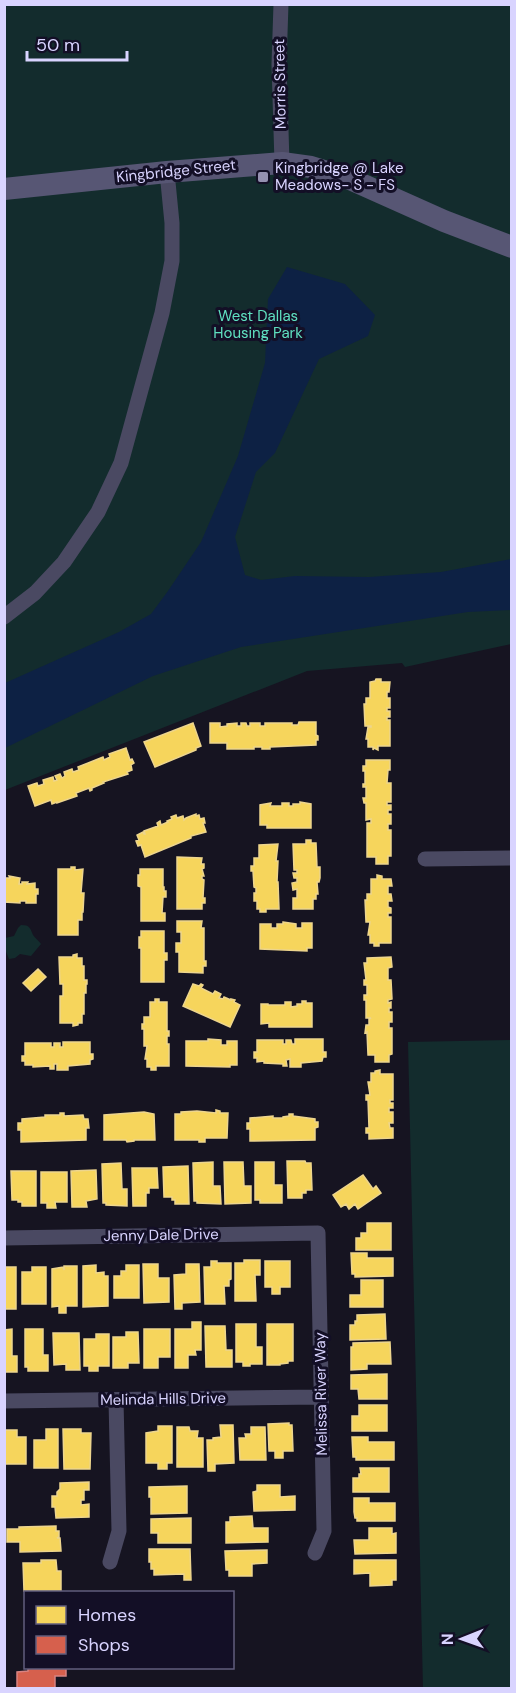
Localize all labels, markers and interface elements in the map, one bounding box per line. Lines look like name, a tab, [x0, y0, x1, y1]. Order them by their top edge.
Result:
scale bar	[27, 24, 128, 62]
text: 50 m	[36, 33, 80, 57]
street label: Morris Street	[269, 39, 291, 129]
street label: Kingbridge Street	[115, 155, 237, 187]
place label: Kingbridge @ Lake Meadows- S - FS	[275, 158, 404, 195]
marker: Kingbridge @ Lake Meadows- S - FS	[256, 170, 270, 184]
park label: West Dallas Housing Park	[213, 306, 303, 343]
street label: Jenny Dale Drive	[103, 1224, 219, 1246]
street label: Melissa River Way	[310, 1331, 332, 1456]
street label: Melinda Hills Drive	[100, 1388, 226, 1410]
legend	[24, 1591, 234, 1669]
text: Homes	[78, 1603, 136, 1627]
north arrow	[432, 1609, 492, 1669]
text: Shops	[78, 1633, 130, 1657]
text: N	[437, 1633, 458, 1645]

